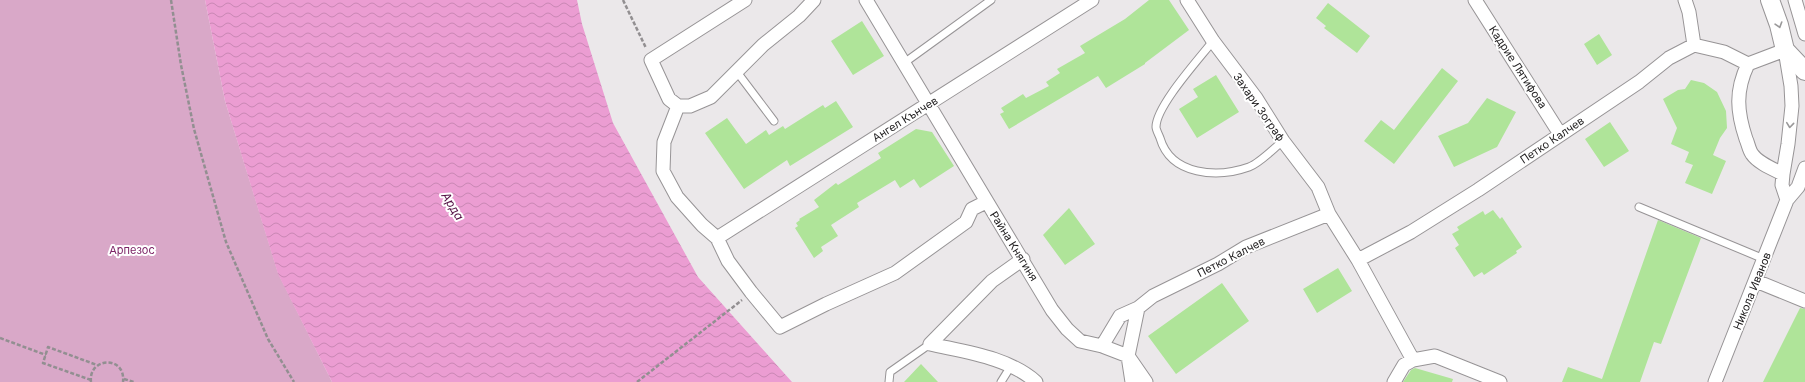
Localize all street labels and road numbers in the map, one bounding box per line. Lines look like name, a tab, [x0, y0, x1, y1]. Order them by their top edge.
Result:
street label: Кадрие Лятифова	[1486, 23, 1550, 111]
street label: Захари Зограф	[1230, 70, 1288, 144]
street label: Ангел Кънчев	[870, 93, 940, 145]
street label: Петко Калчев	[1517, 113, 1587, 167]
street label: Райна Княгиня	[987, 209, 1041, 283]
street label: Петко Калчев	[1195, 234, 1267, 280]
street label: Никола Иванов	[1730, 250, 1774, 332]

